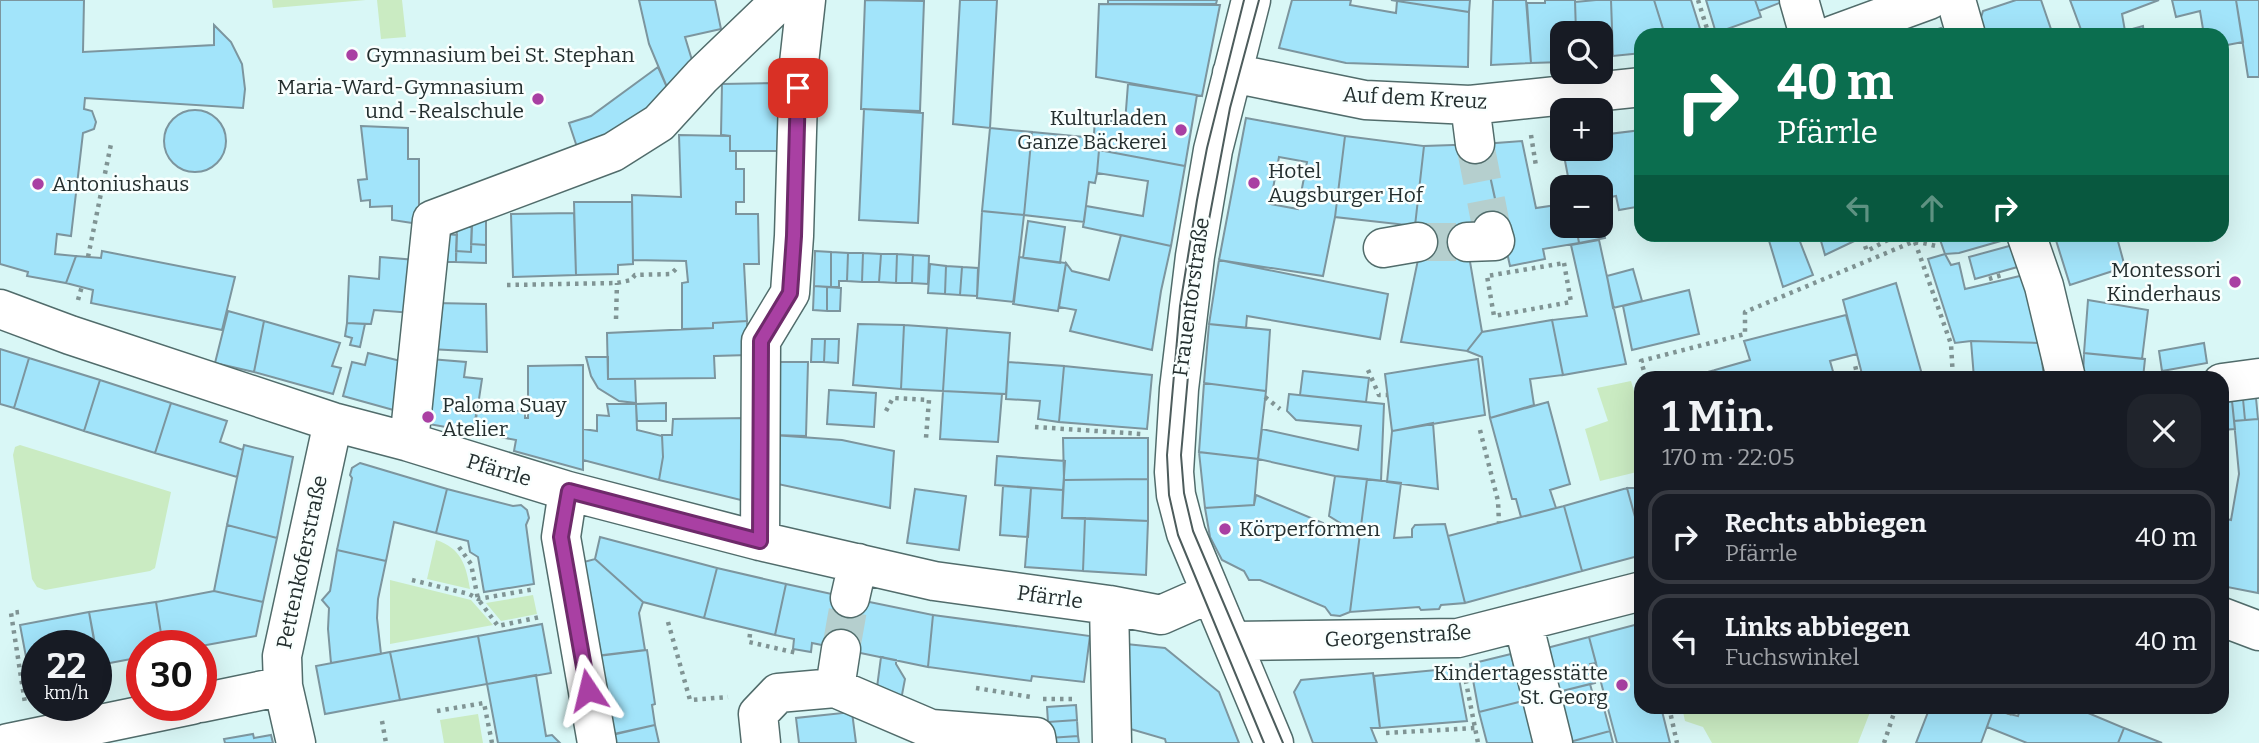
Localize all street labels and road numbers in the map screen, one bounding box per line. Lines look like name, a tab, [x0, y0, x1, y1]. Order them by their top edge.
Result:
street label: Auf dem Kreuz	[1342, 81, 1488, 115]
street label: Frauentorstraße	[1167, 216, 1215, 378]
street label: Pfärrle	[463, 448, 535, 492]
street label: Pettenkoferstraße	[271, 473, 333, 651]
street label: Pfärrle	[1015, 580, 1085, 614]
street label: Georgenstraße	[1324, 619, 1472, 653]

